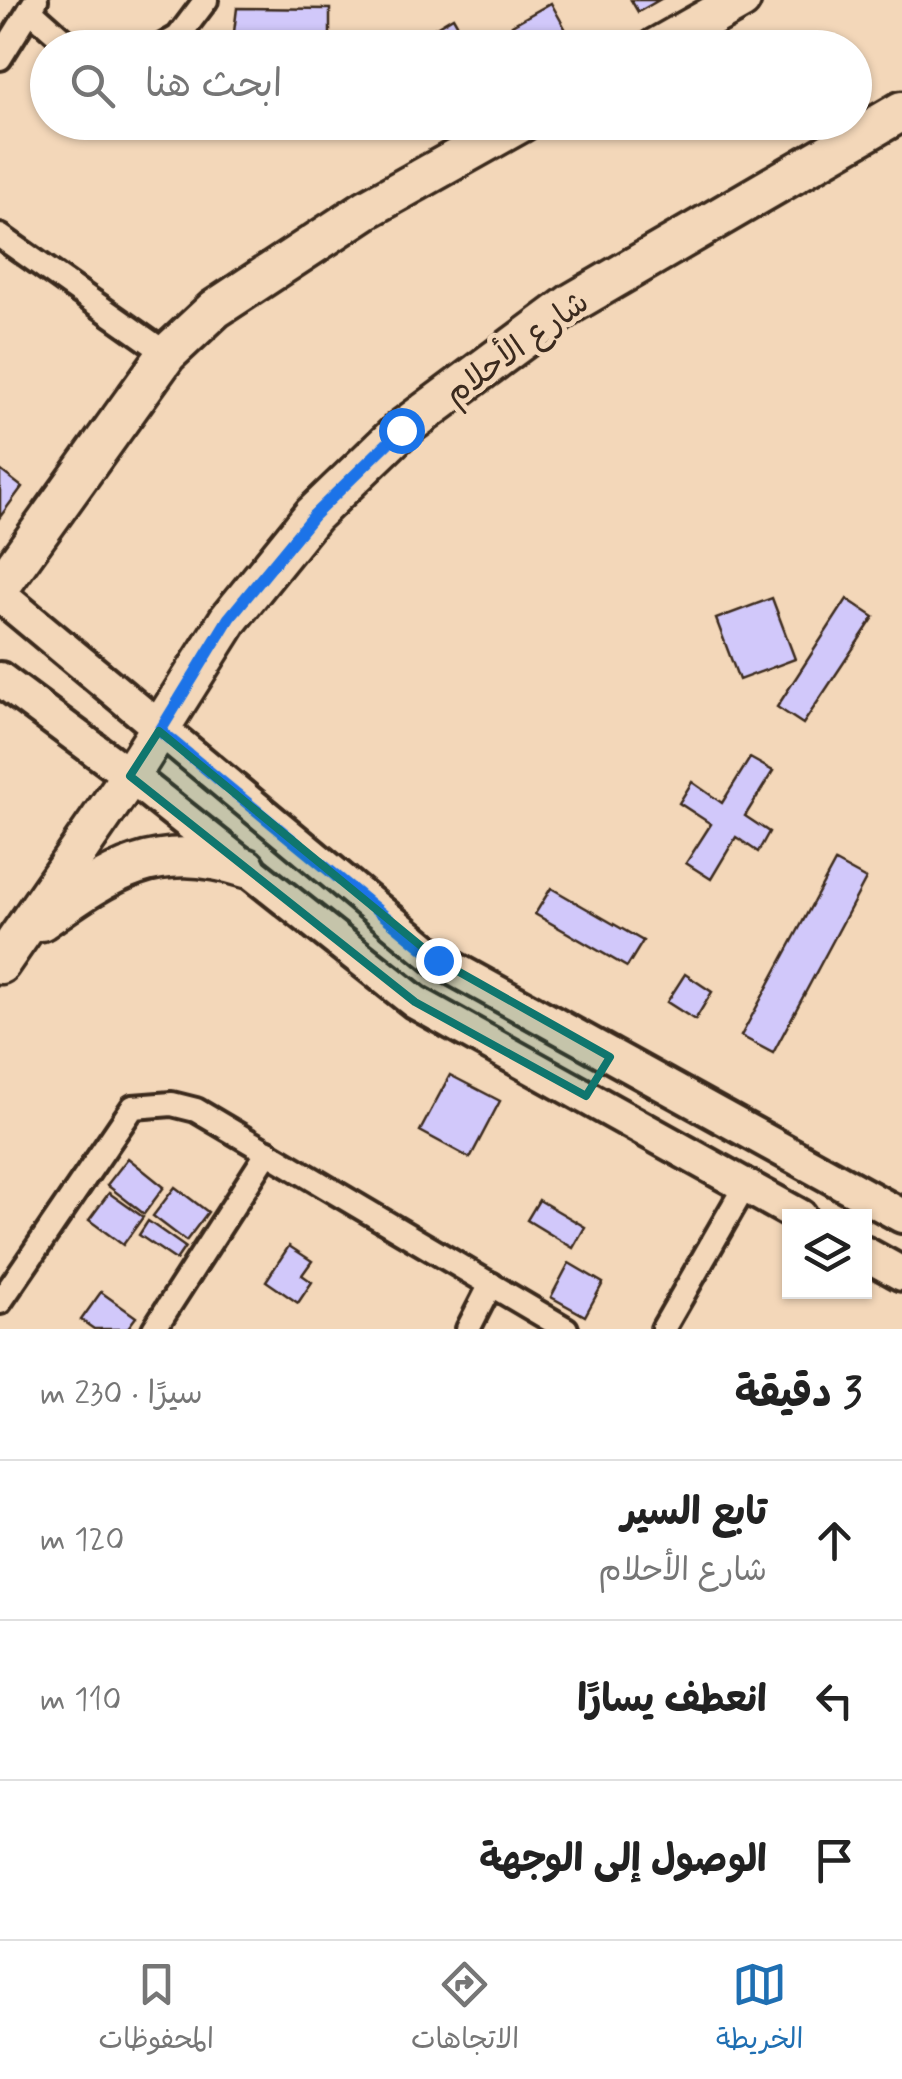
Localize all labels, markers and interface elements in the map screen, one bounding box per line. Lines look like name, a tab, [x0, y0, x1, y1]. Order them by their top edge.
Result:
search box	[30, 30, 872, 140]
icon: search	[65, 58, 120, 113]
text: ابحث هنا	[145, 61, 282, 110]
street label: شارع الأحلام	[435, 280, 598, 416]
route start	[379, 408, 425, 454]
route end	[416, 938, 462, 984]
map controls	[782, 1209, 872, 1299]
button: layers	[782, 1209, 872, 1299]
text: 3 دقيقة	[735, 1367, 862, 1422]
text: سيرًا · 230 m	[40, 1373, 203, 1415]
text: تابع السير	[621, 1489, 767, 1538]
icon: ahead	[807, 1513, 862, 1568]
text: 120 m	[40, 1519, 125, 1561]
text: شارع الأحلام	[598, 1550, 767, 1592]
icon: left	[807, 1673, 862, 1728]
text: انعطف يسارًا	[577, 1676, 767, 1725]
text: 110 m	[40, 1679, 121, 1721]
icon: arrive	[807, 1833, 862, 1888]
text: الوصول إلى الوجهة	[479, 1836, 767, 1885]
tab: المحفوظات	[99, 1957, 214, 2063]
tab: الاتجاهات	[411, 1957, 519, 2063]
tab: الخريطة	[716, 1957, 803, 2063]

